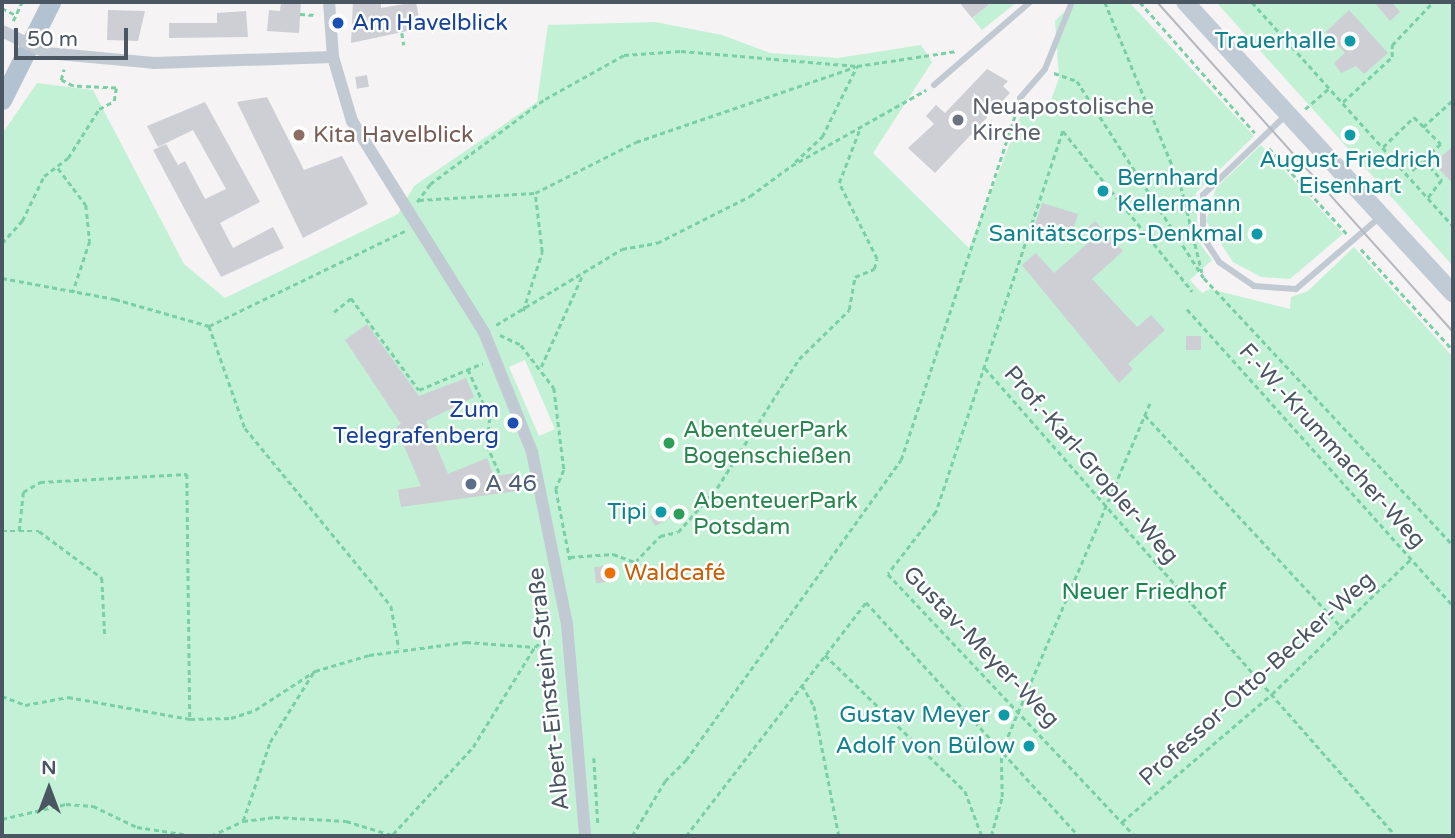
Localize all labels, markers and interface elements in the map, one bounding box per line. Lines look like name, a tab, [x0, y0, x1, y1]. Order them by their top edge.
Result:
place label: Am Havelblick	[352, 9, 508, 37]
scale bar	[18, 14, 131, 58]
marker: Am Havelblick	[330, 15, 346, 31]
text: 50 m	[27, 27, 78, 52]
place label: Trauerhalle	[1214, 27, 1336, 55]
marker: Trauerhalle	[1342, 33, 1358, 49]
place label: Neuapostolische Kirche	[972, 93, 1154, 147]
marker: Neuapostolische Kirche	[950, 112, 966, 128]
place label: Kita Havelblick	[313, 121, 473, 149]
marker: Kita Havelblick	[291, 127, 307, 143]
marker: August Friedrich Eisenhart	[1342, 127, 1358, 143]
place label: August Friedrich Eisenhart	[1259, 146, 1441, 200]
place label: Bernhard Kellermann	[1117, 164, 1241, 218]
marker: Bernhard Kellermann	[1095, 183, 1111, 199]
place label: Sanitätscorps-Denkmal	[989, 220, 1243, 248]
marker: Sanitätscorps-Denkmal	[1249, 226, 1265, 242]
street label: F.-W.-Krummacher-Weg	[1233, 338, 1431, 554]
street label: Prof.-Karl-Gropler-Weg	[998, 360, 1184, 570]
place label: Zum Telegrafenberg	[333, 396, 499, 450]
marker: Zum Telegrafenberg	[505, 415, 521, 431]
place label: AbenteuerPark Bogenschießen	[683, 416, 851, 470]
marker: AbenteuerPark Bogenschießen	[661, 435, 677, 451]
place label: A 46	[485, 470, 537, 498]
marker: A 46	[463, 476, 479, 492]
place label: AbenteuerPark Potsdam	[693, 487, 858, 541]
place label: Tipi	[607, 498, 647, 526]
marker: Tipi	[653, 504, 669, 520]
marker: AbenteuerPark Potsdam	[671, 506, 687, 522]
place label: Waldcafé	[624, 559, 726, 587]
street label: Gustav-Meyer-Weg	[897, 561, 1065, 733]
marker: Waldcafé	[602, 565, 618, 581]
street label: Albert-Einstein-Straße	[523, 566, 575, 812]
street label: Professor-Otto-Becker-Weg	[1134, 566, 1380, 792]
park label: Neuer Friedhof	[1061, 578, 1227, 606]
place label: Gustav Meyer	[839, 701, 990, 729]
marker: Gustav Meyer	[996, 707, 1012, 723]
place label: Adolf von Bülow	[836, 732, 1015, 760]
marker: Adolf von Bülow	[1021, 738, 1037, 754]
north arrow	[14, 754, 84, 824]
text: N	[41, 757, 57, 779]

